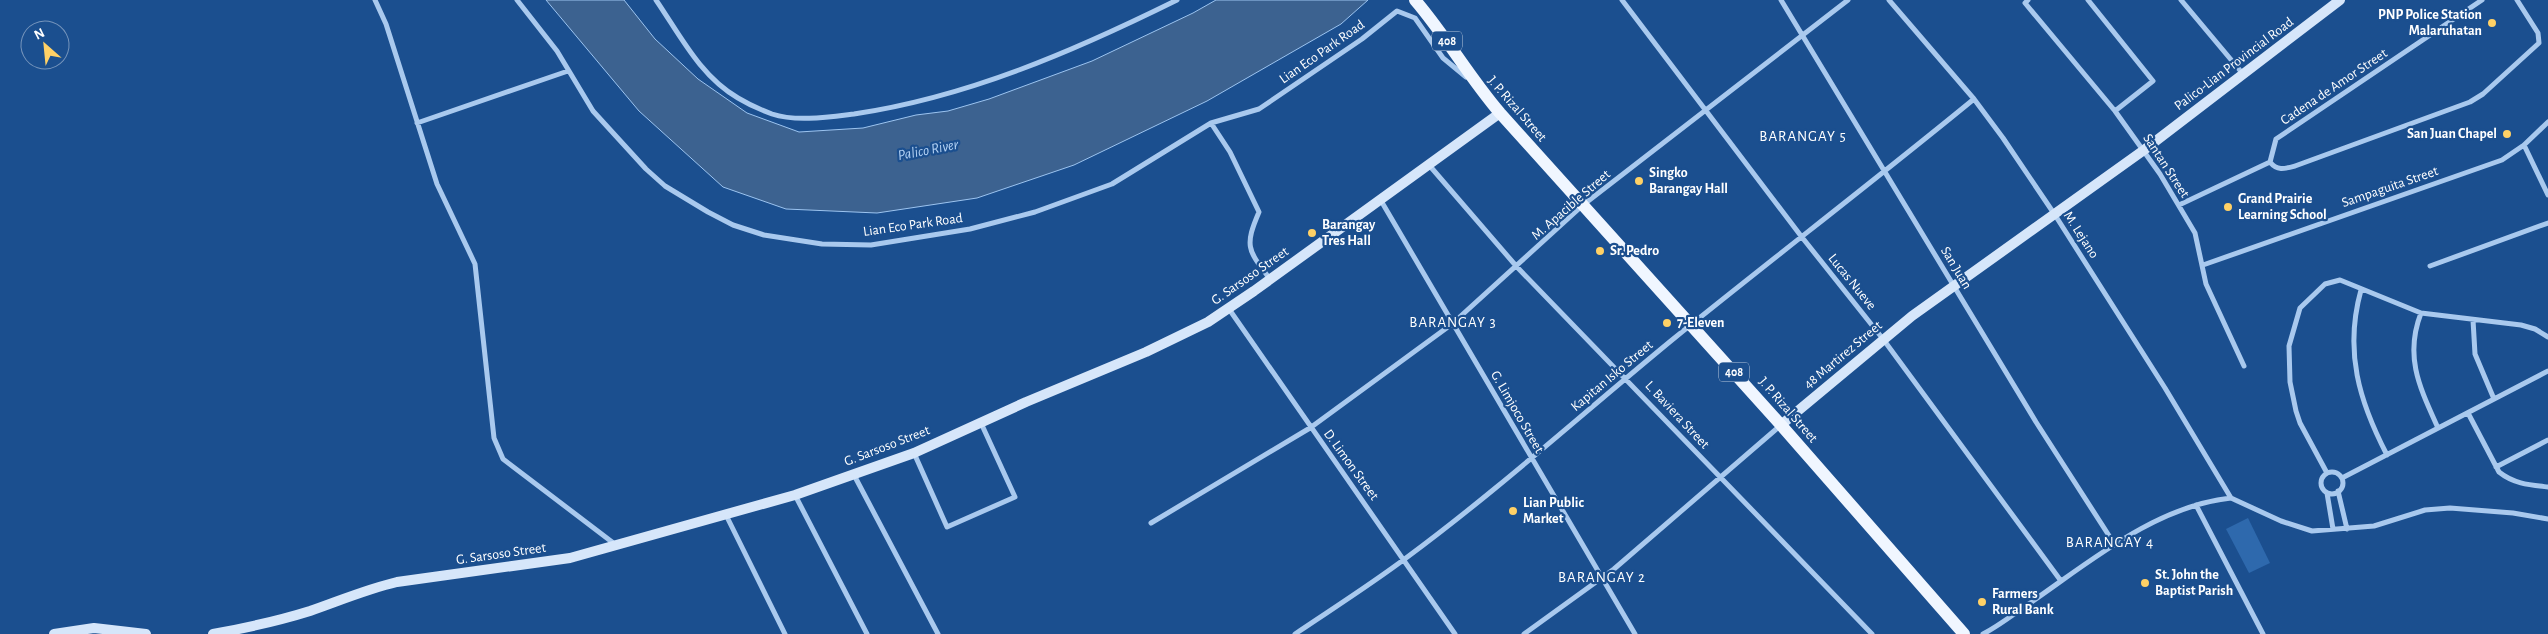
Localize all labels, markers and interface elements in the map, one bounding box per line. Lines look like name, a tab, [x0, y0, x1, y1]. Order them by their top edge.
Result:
place label: PNP Police Station Malaruhatan	[2378, 8, 2482, 38]
street label: Palico-Lian Provincial Road	[2172, 15, 2296, 113]
street label: Lian Eco Park Road	[1277, 17, 1367, 87]
marker: PNP Police Station Malaruhatan	[2486, 17, 2498, 29]
north arrow	[20, 20, 70, 70]
text: N	[32, 26, 47, 43]
road number: 408	[1432, 31, 1462, 50]
street label: Cadena de Amor Street	[2278, 46, 2390, 128]
street label: J. P. Rizal Street	[1485, 74, 1549, 145]
place label: San Juan Chapel	[2407, 127, 2497, 141]
marker: San Juan Chapel	[2501, 128, 2513, 140]
district label: BARANGAY 5	[1759, 129, 1847, 144]
street label: Santan Street	[2140, 132, 2192, 201]
water label: Palico River	[896, 137, 961, 163]
street label: Sampaguita Street	[2340, 164, 2441, 210]
place label: Singko Barangay Hall	[1649, 166, 1728, 196]
street label: M. Apacible Street	[1529, 167, 1613, 243]
marker: Singko Barangay Hall	[1633, 175, 1645, 187]
place label: Grand Prairie Learning School	[2238, 192, 2327, 222]
marker: Grand Prairie Learning School	[2222, 201, 2234, 213]
street label: M. Lejano	[2061, 209, 2101, 261]
street label: Lian Eco Park Road	[862, 211, 964, 239]
place label: Barangay Tres Hall	[1322, 218, 1376, 248]
marker: Barangay Tres Hall	[1306, 227, 1318, 239]
street label: G. Sarsoso Street	[1209, 244, 1292, 308]
place label: Sr. Pedro	[1610, 244, 1659, 258]
street label: San Juan	[1938, 244, 1974, 292]
marker: Sr. Pedro	[1594, 245, 1606, 257]
street label: Lucas Nueve	[1825, 251, 1879, 313]
district label: BARANGAY 3	[1409, 315, 1497, 330]
place label: 7-Eleven	[1677, 316, 1725, 330]
marker: 7-Eleven	[1661, 317, 1673, 329]
street label: 48 Martirez Street	[1801, 318, 1885, 392]
street label: Kapitan Isko Street	[1569, 338, 1656, 414]
road number: 408	[1719, 362, 1749, 382]
street label: G. Limjoco Street	[1488, 368, 1546, 456]
street label: J. P. Rizal Street	[1756, 375, 1820, 446]
street label: L. Baviera Street	[1642, 378, 1712, 452]
street label: G. Sarsoso Street	[842, 423, 932, 469]
street label: D. Limon Street	[1321, 427, 1382, 503]
place label: Lian Public Market	[1523, 496, 1584, 526]
marker: Lian Public Market	[1507, 505, 1519, 517]
district label: BARANGAY 4	[2066, 535, 2154, 550]
street label: G. Sarsoso Street	[455, 541, 547, 567]
place label: St. John the Baptist Parish	[2155, 568, 2233, 598]
district label: BARANGAY 2	[1558, 570, 1646, 585]
marker: St. John the Baptist Parish	[2139, 577, 2151, 589]
place label: Farmers Rural Bank	[1992, 587, 2054, 617]
marker: Farmers Rural Bank	[1976, 596, 1988, 608]

